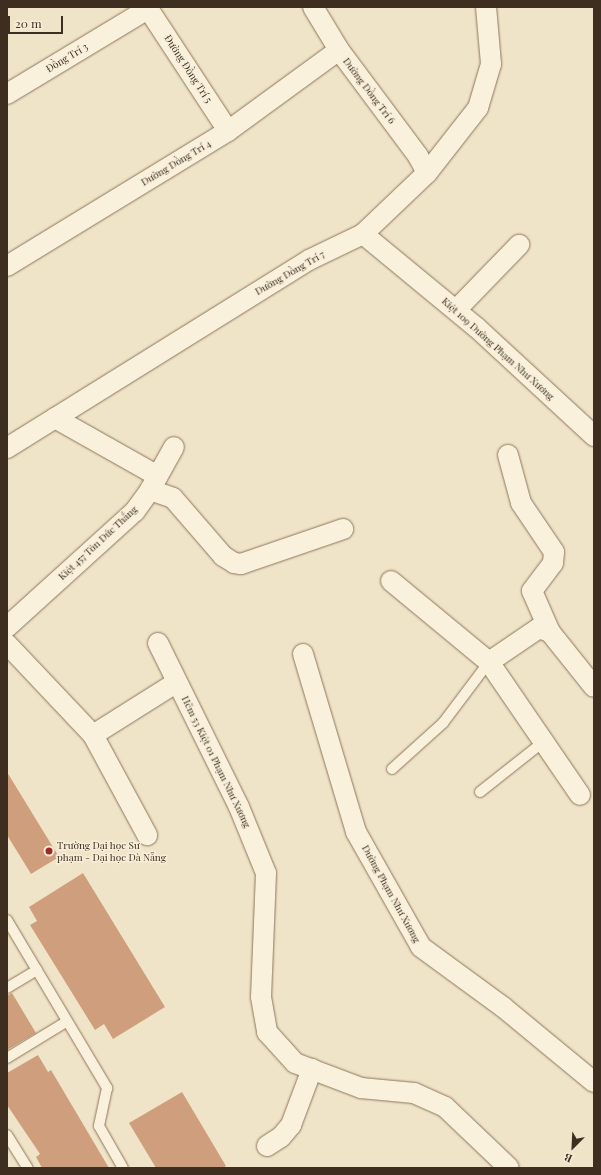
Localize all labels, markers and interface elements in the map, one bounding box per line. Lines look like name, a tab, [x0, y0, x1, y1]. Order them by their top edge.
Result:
scale bar	[10, 8, 65, 34]
text: 20 m	[15, 15, 42, 31]
street label: Đường Đồng Trí 5	[162, 33, 214, 105]
street label: Đồng Trí 3	[44, 41, 90, 75]
street label: Đường Đồng Trí 6	[340, 56, 398, 126]
street label: Đường Đồng Trí 4	[139, 137, 213, 189]
street label: Đường Đồng Trí 7	[253, 248, 327, 298]
street label: Kiệt 109 Đường Phạm Như Xương	[439, 295, 557, 403]
street label: Kiệt 457 Tôn Đức Thắng	[56, 503, 140, 583]
street label: Hẻm 53 Kiệt 01 Phạm Như Xương	[179, 694, 253, 830]
place label: Trường Đại học Sư phạm - Đại học Đà Nẵng	[57, 839, 166, 862]
street label: Đường Phạm Như Xương	[359, 843, 423, 945]
marker: Trường Đại học Sư phạm - Đại học Đà Nẵng	[44, 846, 54, 856]
north arrow	[553, 1127, 593, 1167]
text: B	[561, 1150, 574, 1167]

